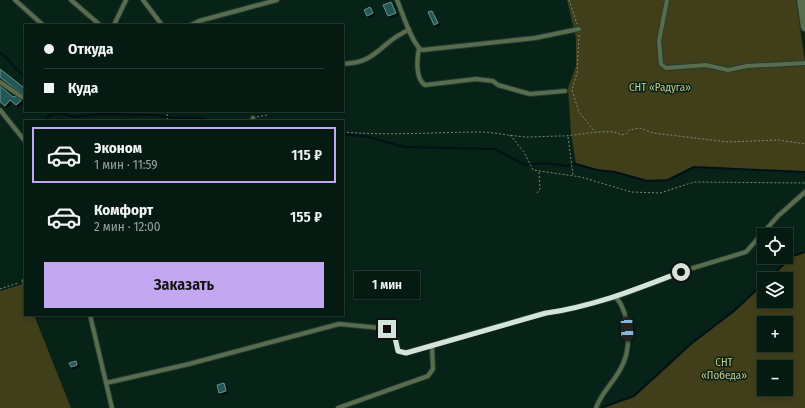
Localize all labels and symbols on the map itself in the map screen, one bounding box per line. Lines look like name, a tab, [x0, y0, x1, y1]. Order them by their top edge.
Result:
park label: СНТ «Радуга»	[629, 81, 691, 94]
route start	[672, 263, 690, 281]
callout: 1 мин	[354, 271, 420, 299]
car	[620, 317, 634, 341]
route end	[378, 320, 396, 338]
park label: СНТ «Победа»	[701, 356, 747, 382]

